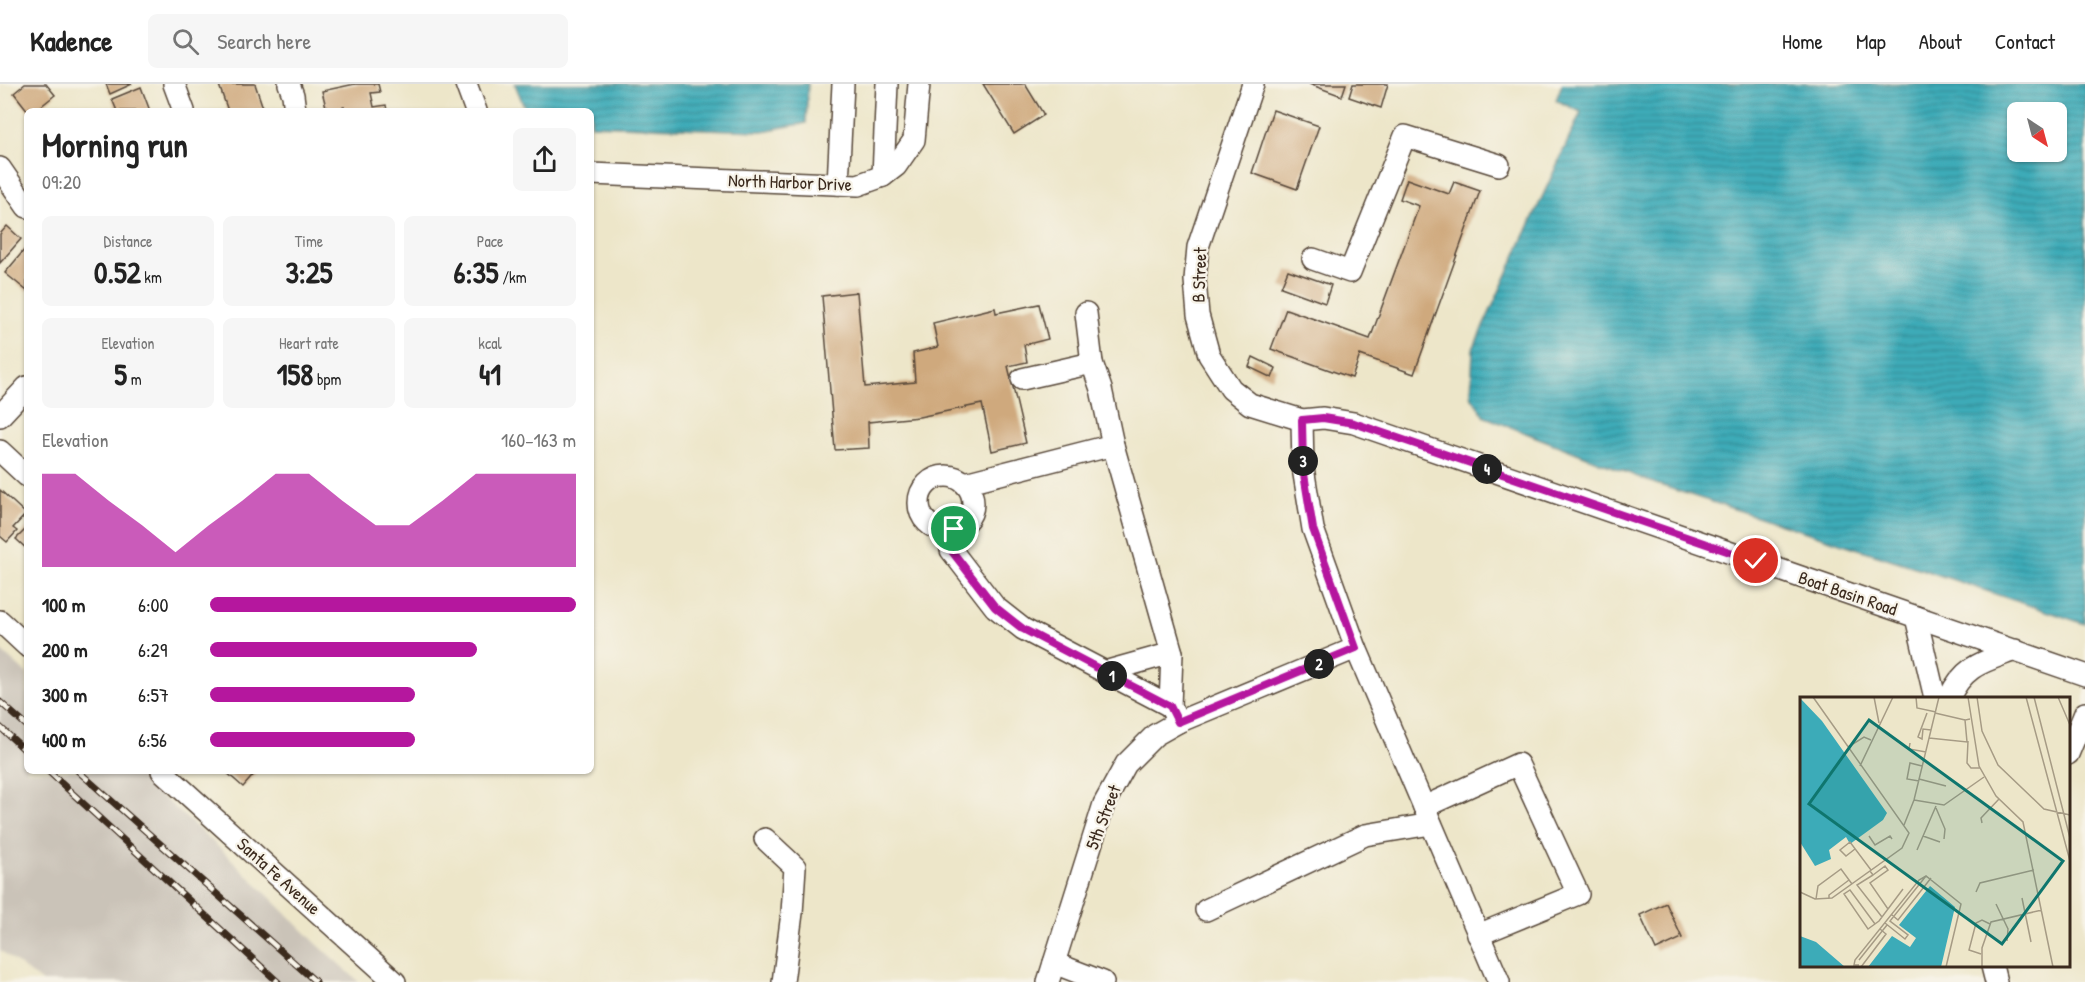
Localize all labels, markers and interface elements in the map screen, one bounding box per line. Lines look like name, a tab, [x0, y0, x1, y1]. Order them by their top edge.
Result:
search box	[148, 14, 568, 68]
text: Kadence	[30, 22, 112, 60]
icon: search	[169, 25, 202, 58]
text: Search here	[217, 26, 311, 56]
text: Home	[1782, 27, 1823, 56]
text: Map	[1856, 27, 1886, 56]
text: About	[1919, 27, 1962, 56]
text: Contact	[1995, 27, 2055, 56]
north arrow	[2007, 102, 2067, 162]
map controls	[2007, 102, 2067, 162]
text: Morning run	[42, 123, 188, 167]
button: share	[513, 128, 576, 191]
street label: North Harbor Drive	[728, 167, 852, 197]
text: 09:20	[42, 168, 81, 195]
text: Distance	[104, 230, 152, 252]
text: Time	[295, 230, 323, 252]
text: Pace	[477, 230, 503, 252]
street label: B Street	[1186, 246, 1212, 303]
text: 0.52	[94, 252, 141, 292]
text: 3:25	[285, 252, 333, 292]
text: 6:35	[453, 252, 499, 292]
text: km	[141, 266, 162, 288]
text: /km	[499, 266, 527, 288]
text: Elevation	[101, 332, 155, 354]
text: Heart rate	[279, 332, 339, 354]
text: kcal	[478, 332, 502, 354]
text: 5	[114, 354, 127, 394]
text: 158	[277, 354, 313, 394]
text: 41	[479, 354, 501, 394]
text: m	[127, 368, 142, 390]
text: bpm	[313, 368, 341, 390]
text: Elevation	[42, 426, 108, 453]
text: 160–163 m	[501, 426, 576, 453]
pin: 3	[1288, 446, 1318, 476]
text: 3	[1299, 450, 1307, 472]
pin: 4	[1472, 454, 1502, 484]
text: 4	[1484, 458, 1490, 480]
pin	[928, 503, 979, 554]
icon: arrive	[937, 512, 970, 545]
pin	[1730, 535, 1781, 586]
icon: check	[1739, 544, 1772, 577]
street label: Boat Basin Road	[1795, 564, 1901, 622]
text: 100 m	[42, 591, 85, 618]
text: 6:00	[138, 591, 169, 618]
text: 200 m	[42, 636, 87, 663]
text: 6:29	[138, 636, 167, 663]
pin: 2	[1304, 649, 1334, 679]
text: 2	[1315, 653, 1323, 675]
pin: 1	[1097, 661, 1127, 691]
text: 1	[1109, 665, 1115, 687]
text: 300 m	[42, 681, 87, 708]
text: 6:57	[138, 681, 169, 708]
inset map	[1800, 697, 2070, 967]
text: 400 m	[42, 726, 86, 753]
text: 6:56	[138, 726, 167, 753]
street label: 5th Street	[1079, 780, 1127, 853]
street label: Santa Fe Avenue	[232, 832, 326, 920]

